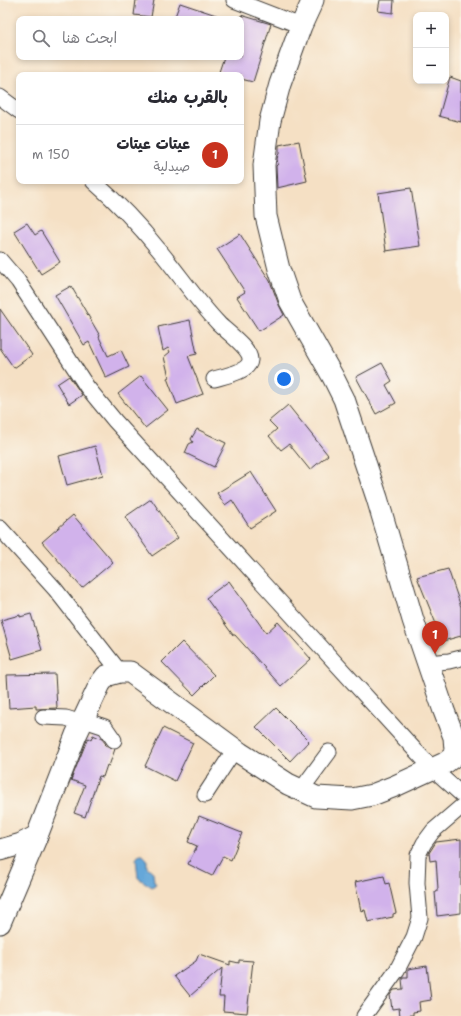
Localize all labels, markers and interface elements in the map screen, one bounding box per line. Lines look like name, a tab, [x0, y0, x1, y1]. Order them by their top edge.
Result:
map controls	[413, 12, 449, 84]
button: +	[413, 12, 449, 48]
search box	[16, 16, 244, 60]
icon: search	[30, 27, 52, 49]
text: ابحث هنا	[62, 28, 117, 48]
button: −	[413, 48, 449, 84]
text: بالقرب منك	[148, 86, 228, 108]
text: عيتات عيتات	[117, 134, 190, 154]
text: 150 m	[32, 146, 70, 163]
text: 1	[212, 146, 218, 163]
text: صيدلية	[153, 158, 190, 175]
your location	[274, 369, 294, 389]
pin: 1	[422, 621, 448, 654]

